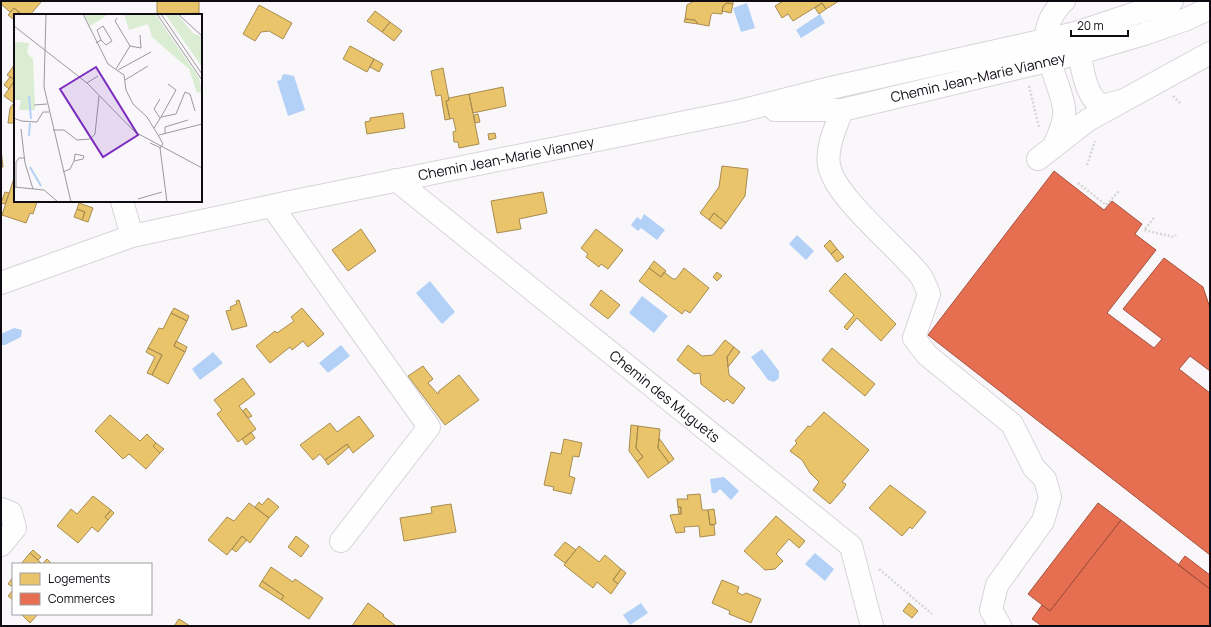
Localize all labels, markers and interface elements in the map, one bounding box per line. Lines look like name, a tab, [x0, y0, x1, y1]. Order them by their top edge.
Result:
scale bar	[1071, 12, 1128, 38]
inset map	[14, 14, 202, 202]
text: 20 m	[1077, 17, 1104, 34]
street label: Chemin Jean-Marie Vianney	[889, 47, 1068, 106]
street label: Chemin Jean-Marie Vianney	[416, 131, 596, 184]
street label: Chemin des Muguets	[606, 345, 724, 447]
legend	[12, 563, 152, 615]
text: Logements	[48, 570, 110, 587]
text: Commerces	[48, 590, 115, 607]

